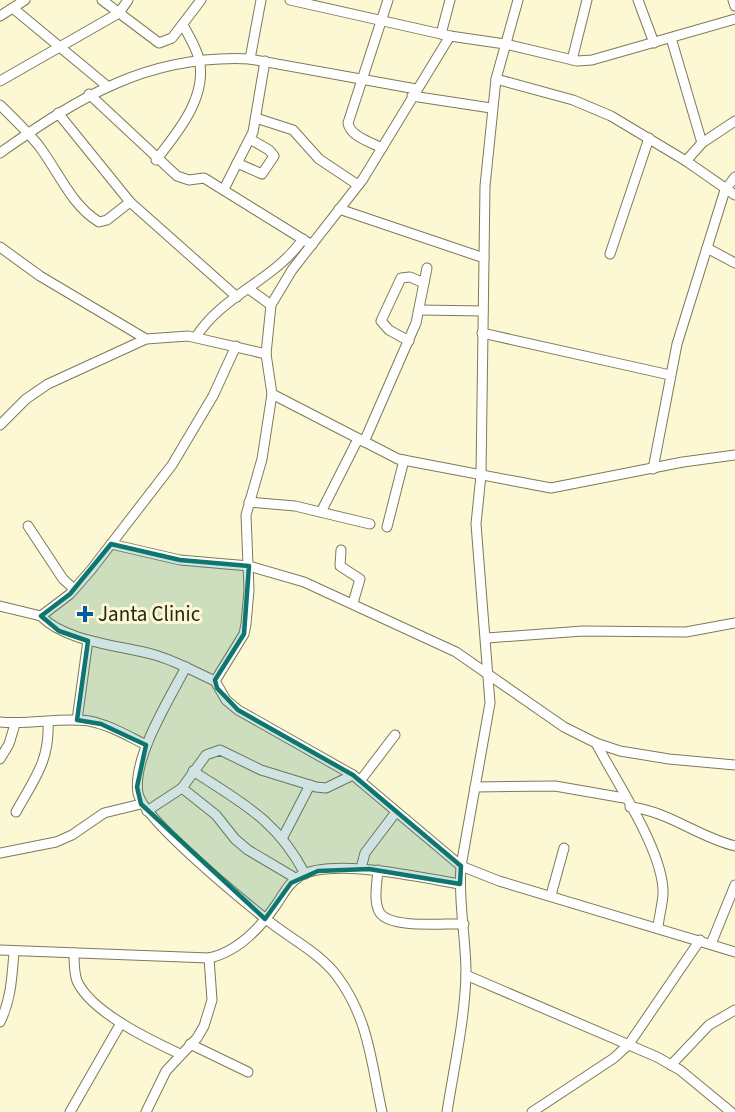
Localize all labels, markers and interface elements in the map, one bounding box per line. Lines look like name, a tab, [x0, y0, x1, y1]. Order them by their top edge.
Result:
place label: Janta Clinic	[98, 599, 201, 629]
marker: Janta Clinic	[76, 605, 94, 623]

